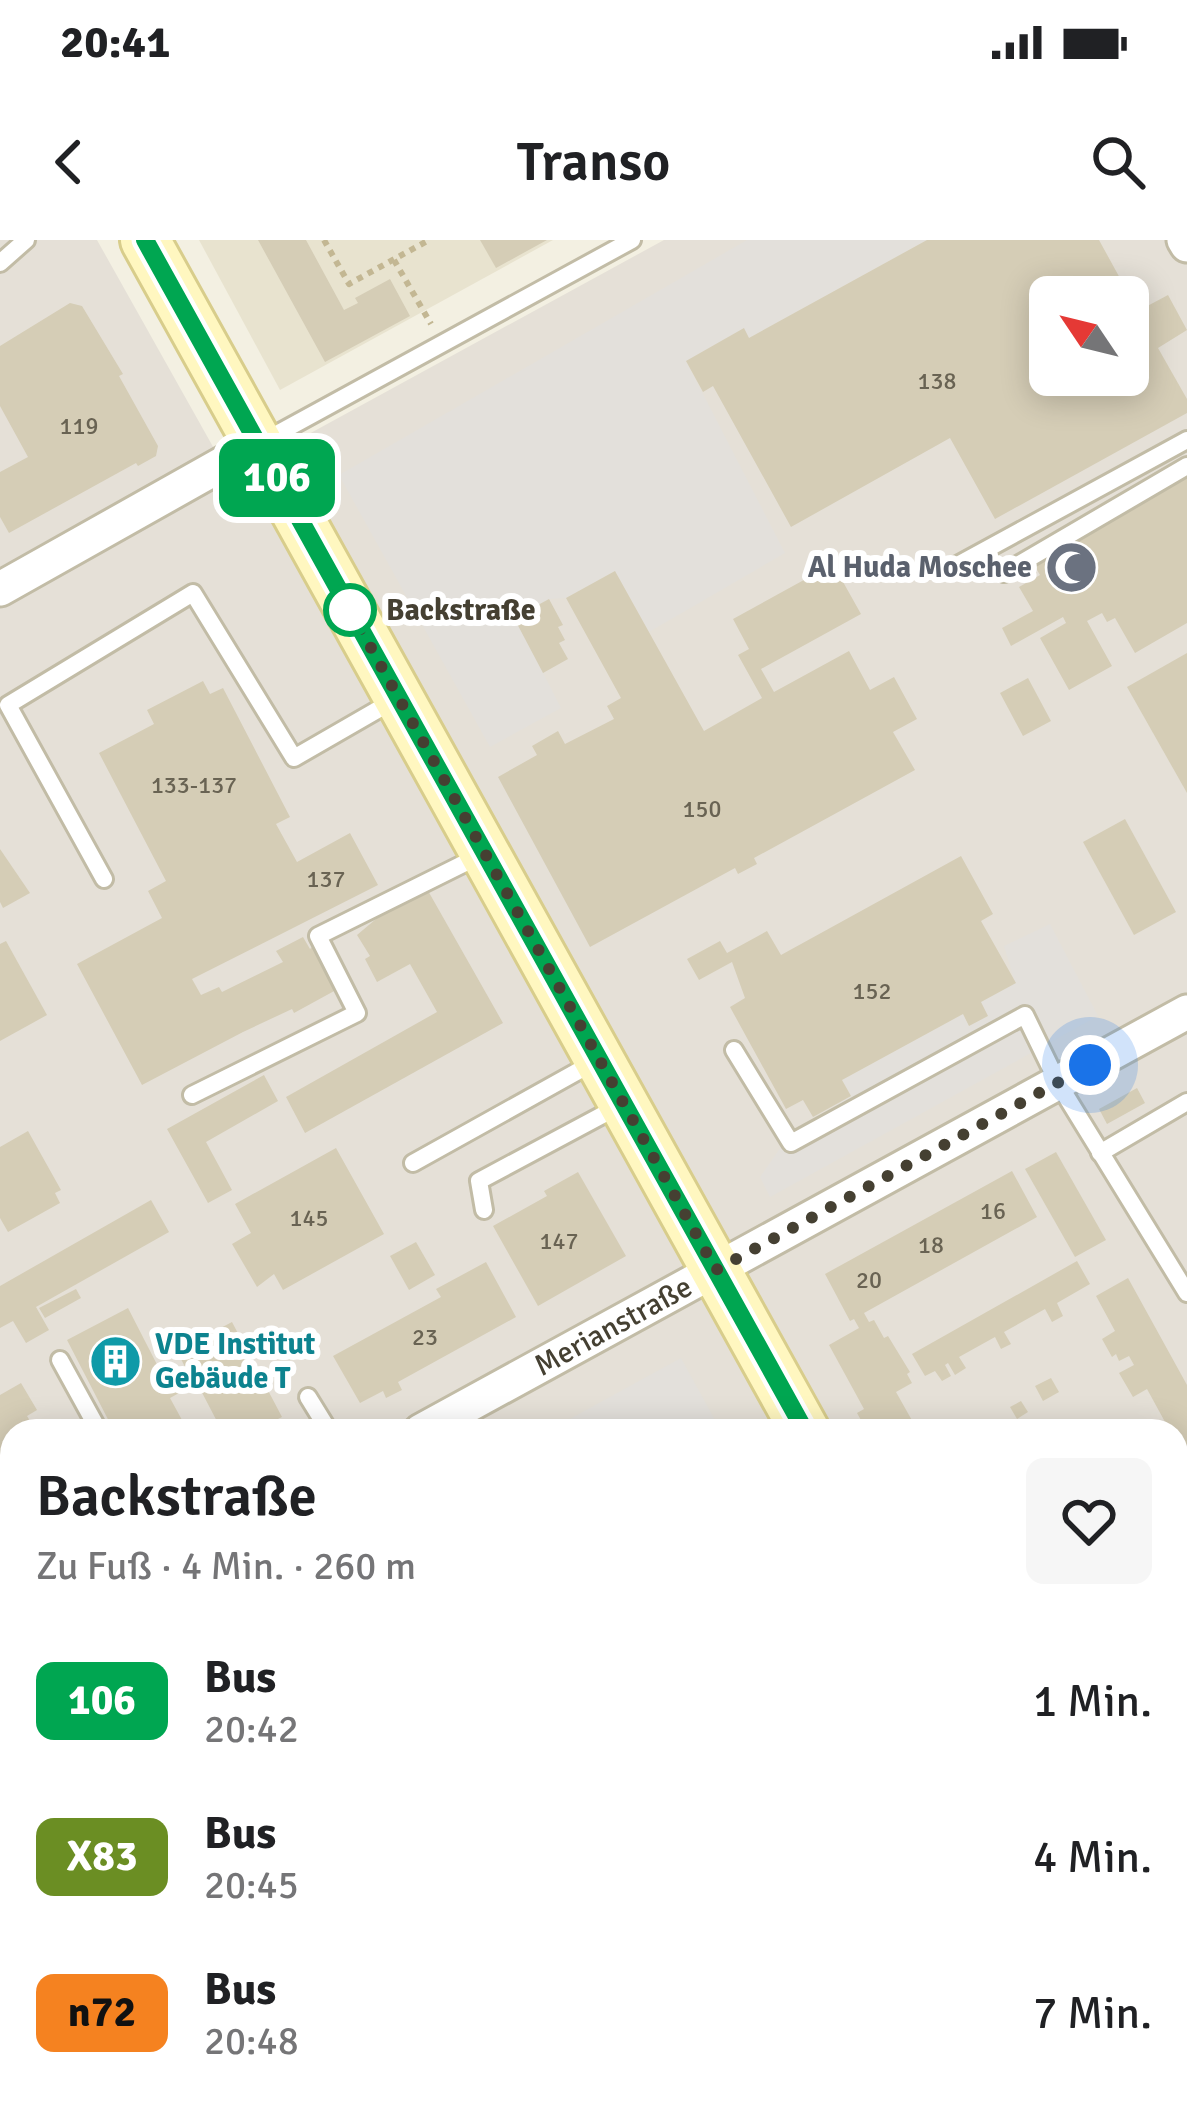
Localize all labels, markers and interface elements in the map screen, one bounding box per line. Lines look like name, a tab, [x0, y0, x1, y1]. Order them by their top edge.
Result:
text: 20:41	[60, 15, 170, 70]
icon: back	[36, 129, 102, 195]
text: Transo	[517, 129, 670, 196]
icon: search	[1085, 129, 1151, 195]
north arrow	[1029, 276, 1149, 396]
map controls	[1029, 276, 1149, 396]
house number: 138	[918, 366, 956, 396]
house number: 119	[60, 411, 98, 441]
line badge: 106	[208, 439, 346, 517]
text: 106	[243, 452, 311, 503]
mosque icon: Al Huda Moschee	[1043, 539, 1099, 595]
place label: Al Huda Moschee	[808, 549, 1032, 586]
marker: Backstraße	[325, 585, 375, 635]
place label: Backstraße	[386, 592, 536, 629]
house number: 133-137	[151, 770, 237, 800]
house number: 150	[683, 794, 721, 824]
house number: 137	[307, 864, 345, 894]
house number: 152	[853, 976, 891, 1006]
your location	[1060, 1035, 1120, 1095]
house number: 16	[980, 1196, 1006, 1226]
house number: 145	[290, 1203, 328, 1233]
house number: 147	[540, 1226, 578, 1256]
house number: 18	[918, 1230, 944, 1260]
house number: 20	[856, 1265, 882, 1295]
street label: Merianstraße	[528, 1268, 699, 1384]
house number: 23	[412, 1322, 438, 1352]
place label: VDE Institut Gebäude T	[155, 1326, 315, 1397]
building icon: VDE Institut Gebäude T	[88, 1333, 144, 1389]
button: heart	[1026, 1458, 1152, 1584]
text: Backstraße	[36, 1461, 317, 1532]
text: Zu Fuß · 4 Min. · 260 m	[36, 1542, 416, 1590]
text: Bus	[204, 1650, 276, 1705]
text: 1 Min.	[1033, 1674, 1152, 1729]
text: 106	[68, 1675, 136, 1726]
text: 20:42	[204, 1705, 299, 1753]
text: Bus	[204, 1806, 276, 1861]
text: 4 Min.	[1033, 1830, 1152, 1885]
text: X83	[66, 1831, 138, 1882]
text: 20:45	[204, 1861, 299, 1909]
text: Bus	[204, 1962, 276, 2017]
text: 7 Min.	[1033, 1986, 1152, 2041]
text: n72	[68, 1987, 136, 2038]
text: 20:48	[204, 2017, 299, 2065]

